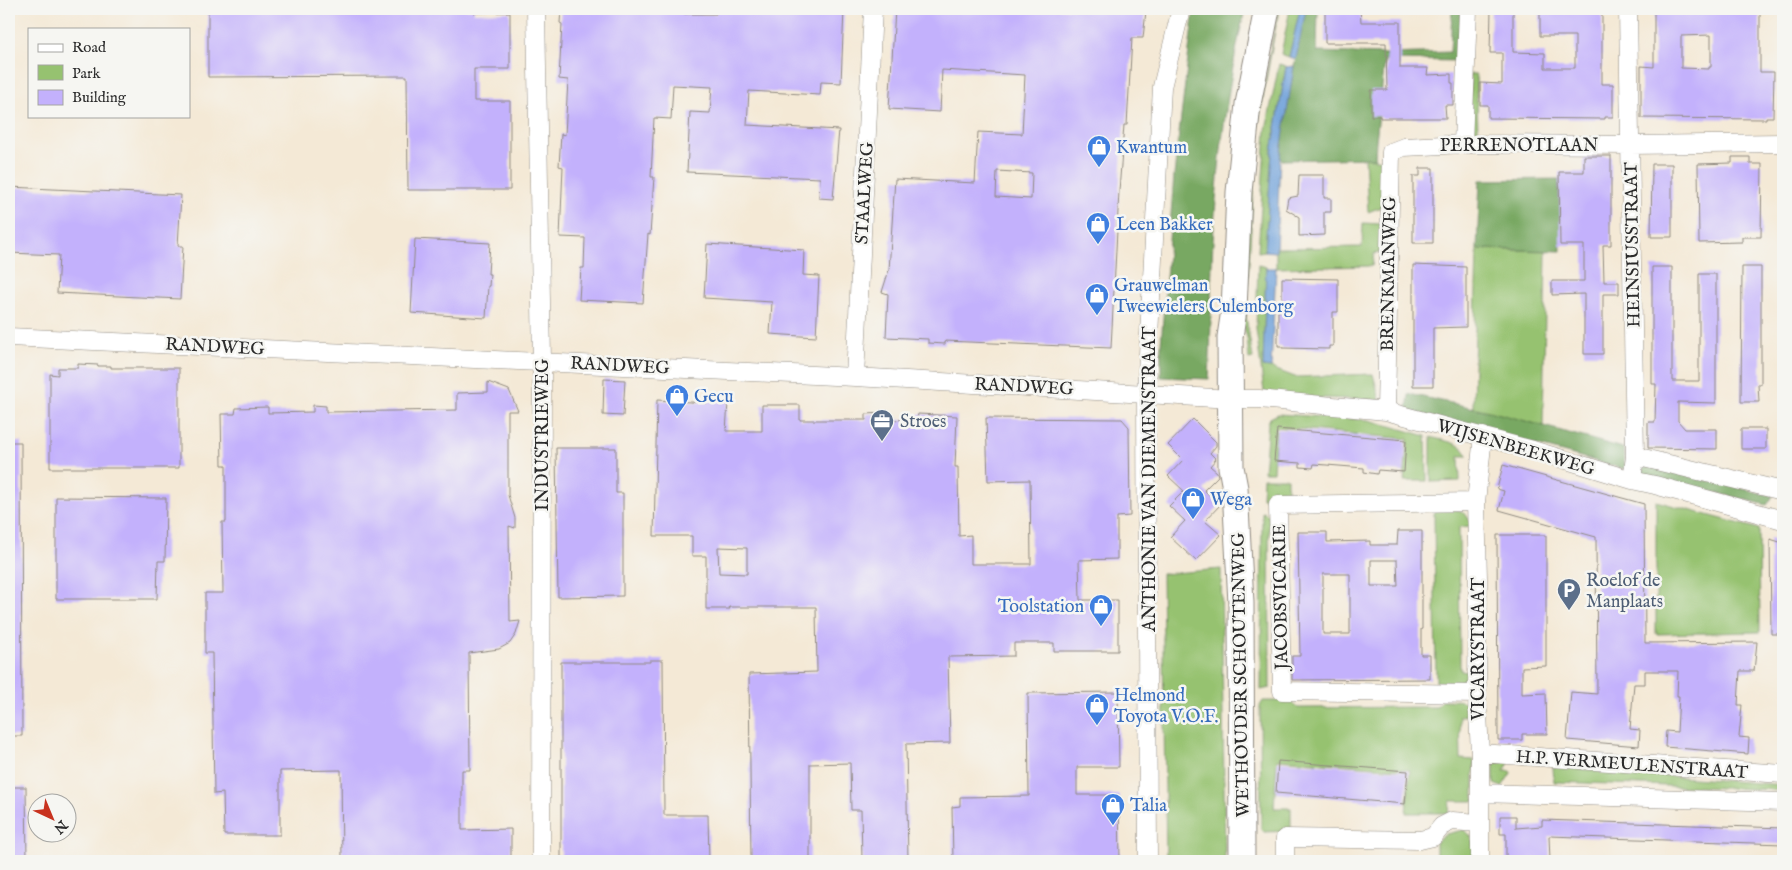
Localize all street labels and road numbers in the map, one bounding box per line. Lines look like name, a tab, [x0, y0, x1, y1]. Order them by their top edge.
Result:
street label: PERRENOTLAAN	[1440, 135, 1599, 158]
street label: STAALWEG	[851, 141, 880, 245]
street label: HEINSIUSSTRAAT	[1621, 162, 1646, 328]
street label: BRENKMANWEG	[1377, 196, 1402, 352]
street label: ANTHONIE VAN DIEMENSTRAAT	[1139, 326, 1162, 633]
street label: RANDWEG	[165, 333, 266, 362]
street label: RANDWEG	[570, 352, 671, 381]
street label: INDUSTRIEWEG	[532, 358, 555, 511]
street label: RANDWEG	[974, 373, 1075, 402]
street label: WIJSENBEEKWEG	[1434, 415, 1598, 482]
street label: JACOBSVICARIE	[1269, 524, 1294, 672]
street label: WETHOUDER SCHOUTENWEG	[1228, 532, 1255, 818]
street label: VICARYSTRAAT	[1468, 578, 1491, 721]
street label: H.P. VERMEULENSTRAAT	[1515, 746, 1749, 785]

